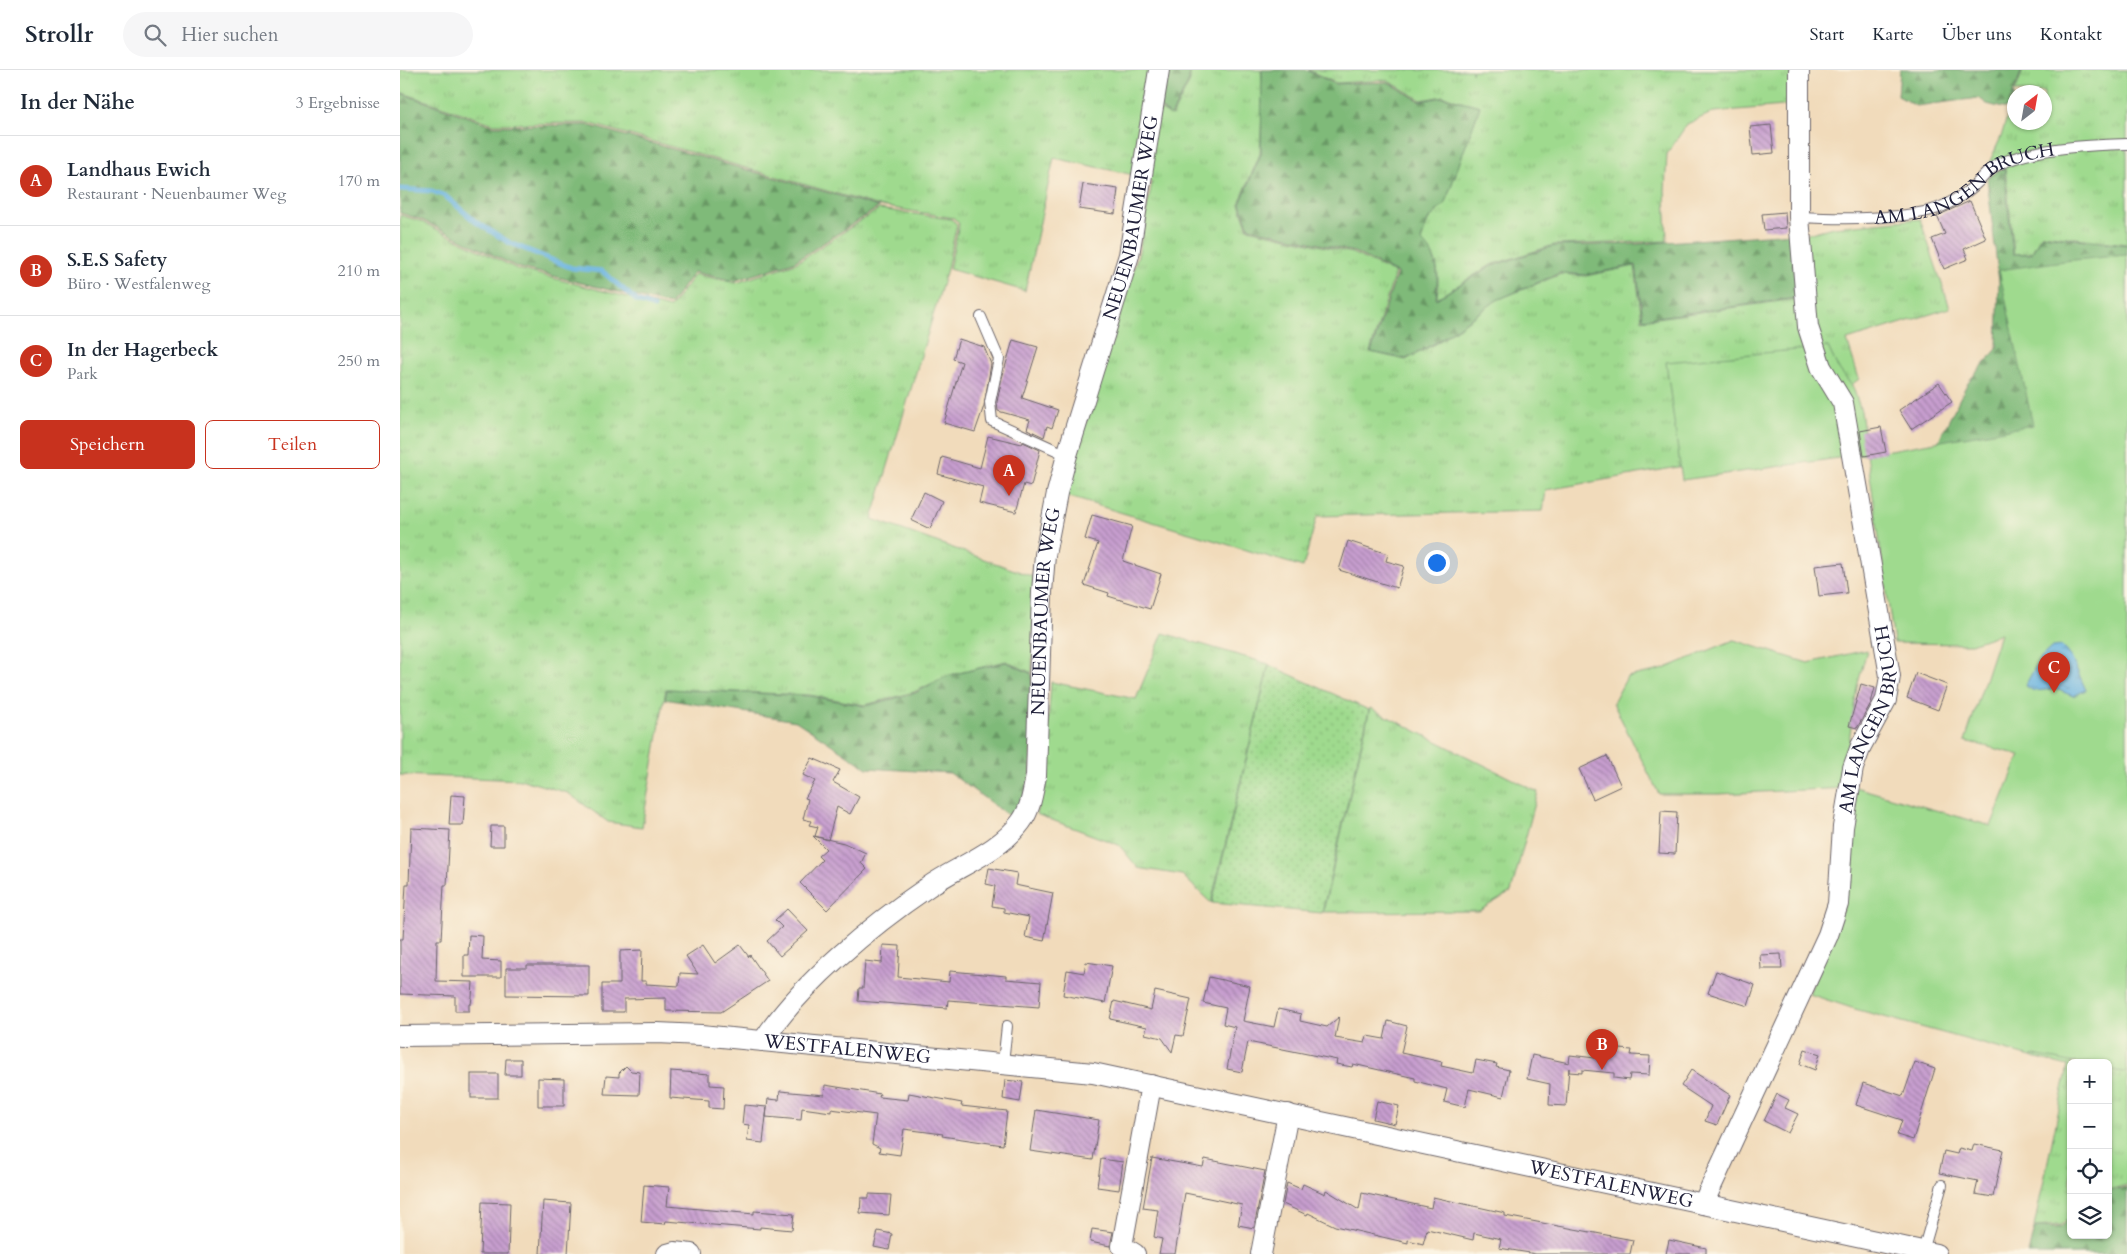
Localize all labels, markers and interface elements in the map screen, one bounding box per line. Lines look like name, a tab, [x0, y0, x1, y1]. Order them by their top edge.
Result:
search box	[123, 12, 473, 57]
text: Strollr	[25, 18, 93, 51]
icon: search	[141, 21, 169, 49]
text: Hier suchen	[181, 22, 279, 48]
text: Start	[1809, 22, 1844, 47]
text: Karte	[1872, 22, 1914, 47]
text: Über uns	[1942, 22, 2012, 47]
text: Kontakt	[2040, 22, 2102, 47]
north arrow	[2007, 85, 2052, 130]
text: In der Nähe	[20, 88, 135, 117]
text: 3 Ergebnisse	[295, 92, 380, 114]
street label: NEUENBAUMER WEG	[1097, 113, 1164, 323]
street label: AM LANGEN BRUCH	[1873, 136, 2056, 231]
text: Landhaus Ewich	[67, 157, 210, 183]
text: A	[30, 170, 42, 192]
text: 170 m	[338, 170, 380, 192]
text: Restaurant · Neuenbaumer Weg	[67, 183, 286, 205]
text: S.E.S Safety	[67, 247, 167, 273]
text: B	[30, 260, 42, 282]
text: 210 m	[338, 260, 380, 282]
text: Büro · Westfalenweg	[67, 273, 210, 295]
text: In der Hagerbeck	[67, 337, 218, 363]
text: C	[30, 350, 42, 372]
text: 250 m	[338, 350, 380, 372]
text: Park	[67, 363, 98, 385]
button: Speichern	[20, 420, 195, 469]
button: Teilen	[205, 420, 380, 469]
pin: A	[993, 455, 1025, 496]
street label: NEUENBAUMER WEG	[1025, 505, 1067, 716]
your location	[1424, 550, 1450, 576]
street label: AM LANGEN BRUCH	[1832, 623, 1904, 816]
pin: C	[2038, 652, 2070, 693]
street label: WESTFALENWEG	[761, 1028, 932, 1070]
pin: B	[1586, 1029, 1618, 1070]
map controls	[2067, 1059, 2112, 1239]
button: +	[2067, 1059, 2112, 1104]
button: −	[2067, 1104, 2112, 1149]
button: locate	[2067, 1149, 2112, 1194]
street label: WESTFALENWEG	[1526, 1154, 1696, 1215]
button: layers	[2067, 1194, 2112, 1239]

